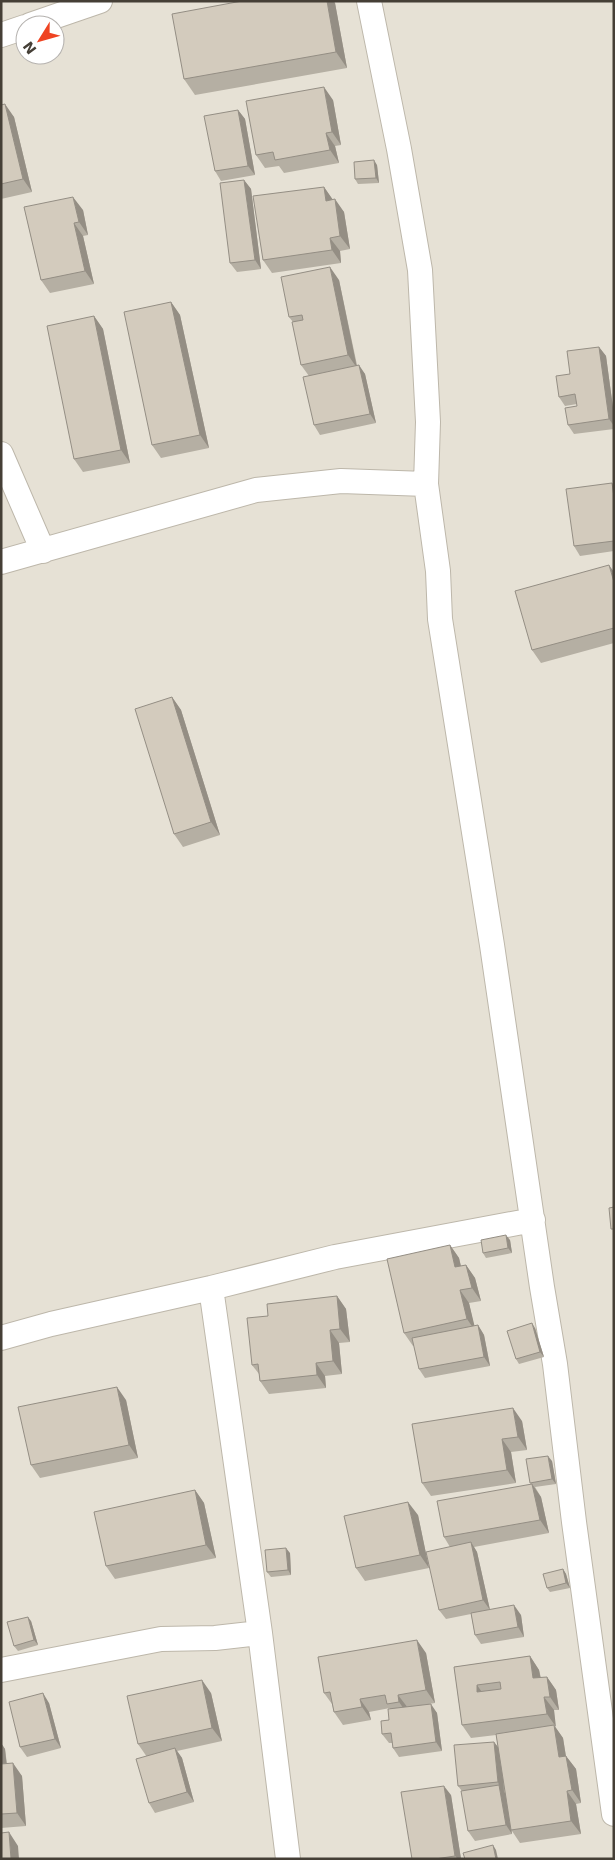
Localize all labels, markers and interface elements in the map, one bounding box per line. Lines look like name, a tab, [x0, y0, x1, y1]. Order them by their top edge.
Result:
north arrow	[15, 15, 65, 65]
text: N	[20, 38, 40, 57]

